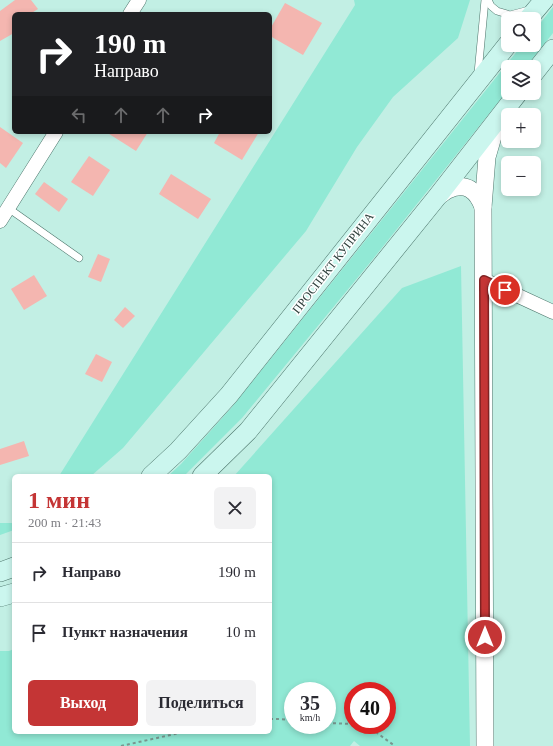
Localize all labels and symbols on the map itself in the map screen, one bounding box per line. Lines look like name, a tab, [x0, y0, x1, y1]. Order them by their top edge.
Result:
street label: ПРОСПЕКТ КУПРИНА	[289, 209, 377, 316]
pin	[488, 273, 522, 307]
position arrow	[464, 616, 506, 658]
speed limit sign: 40	[344, 682, 396, 734]

